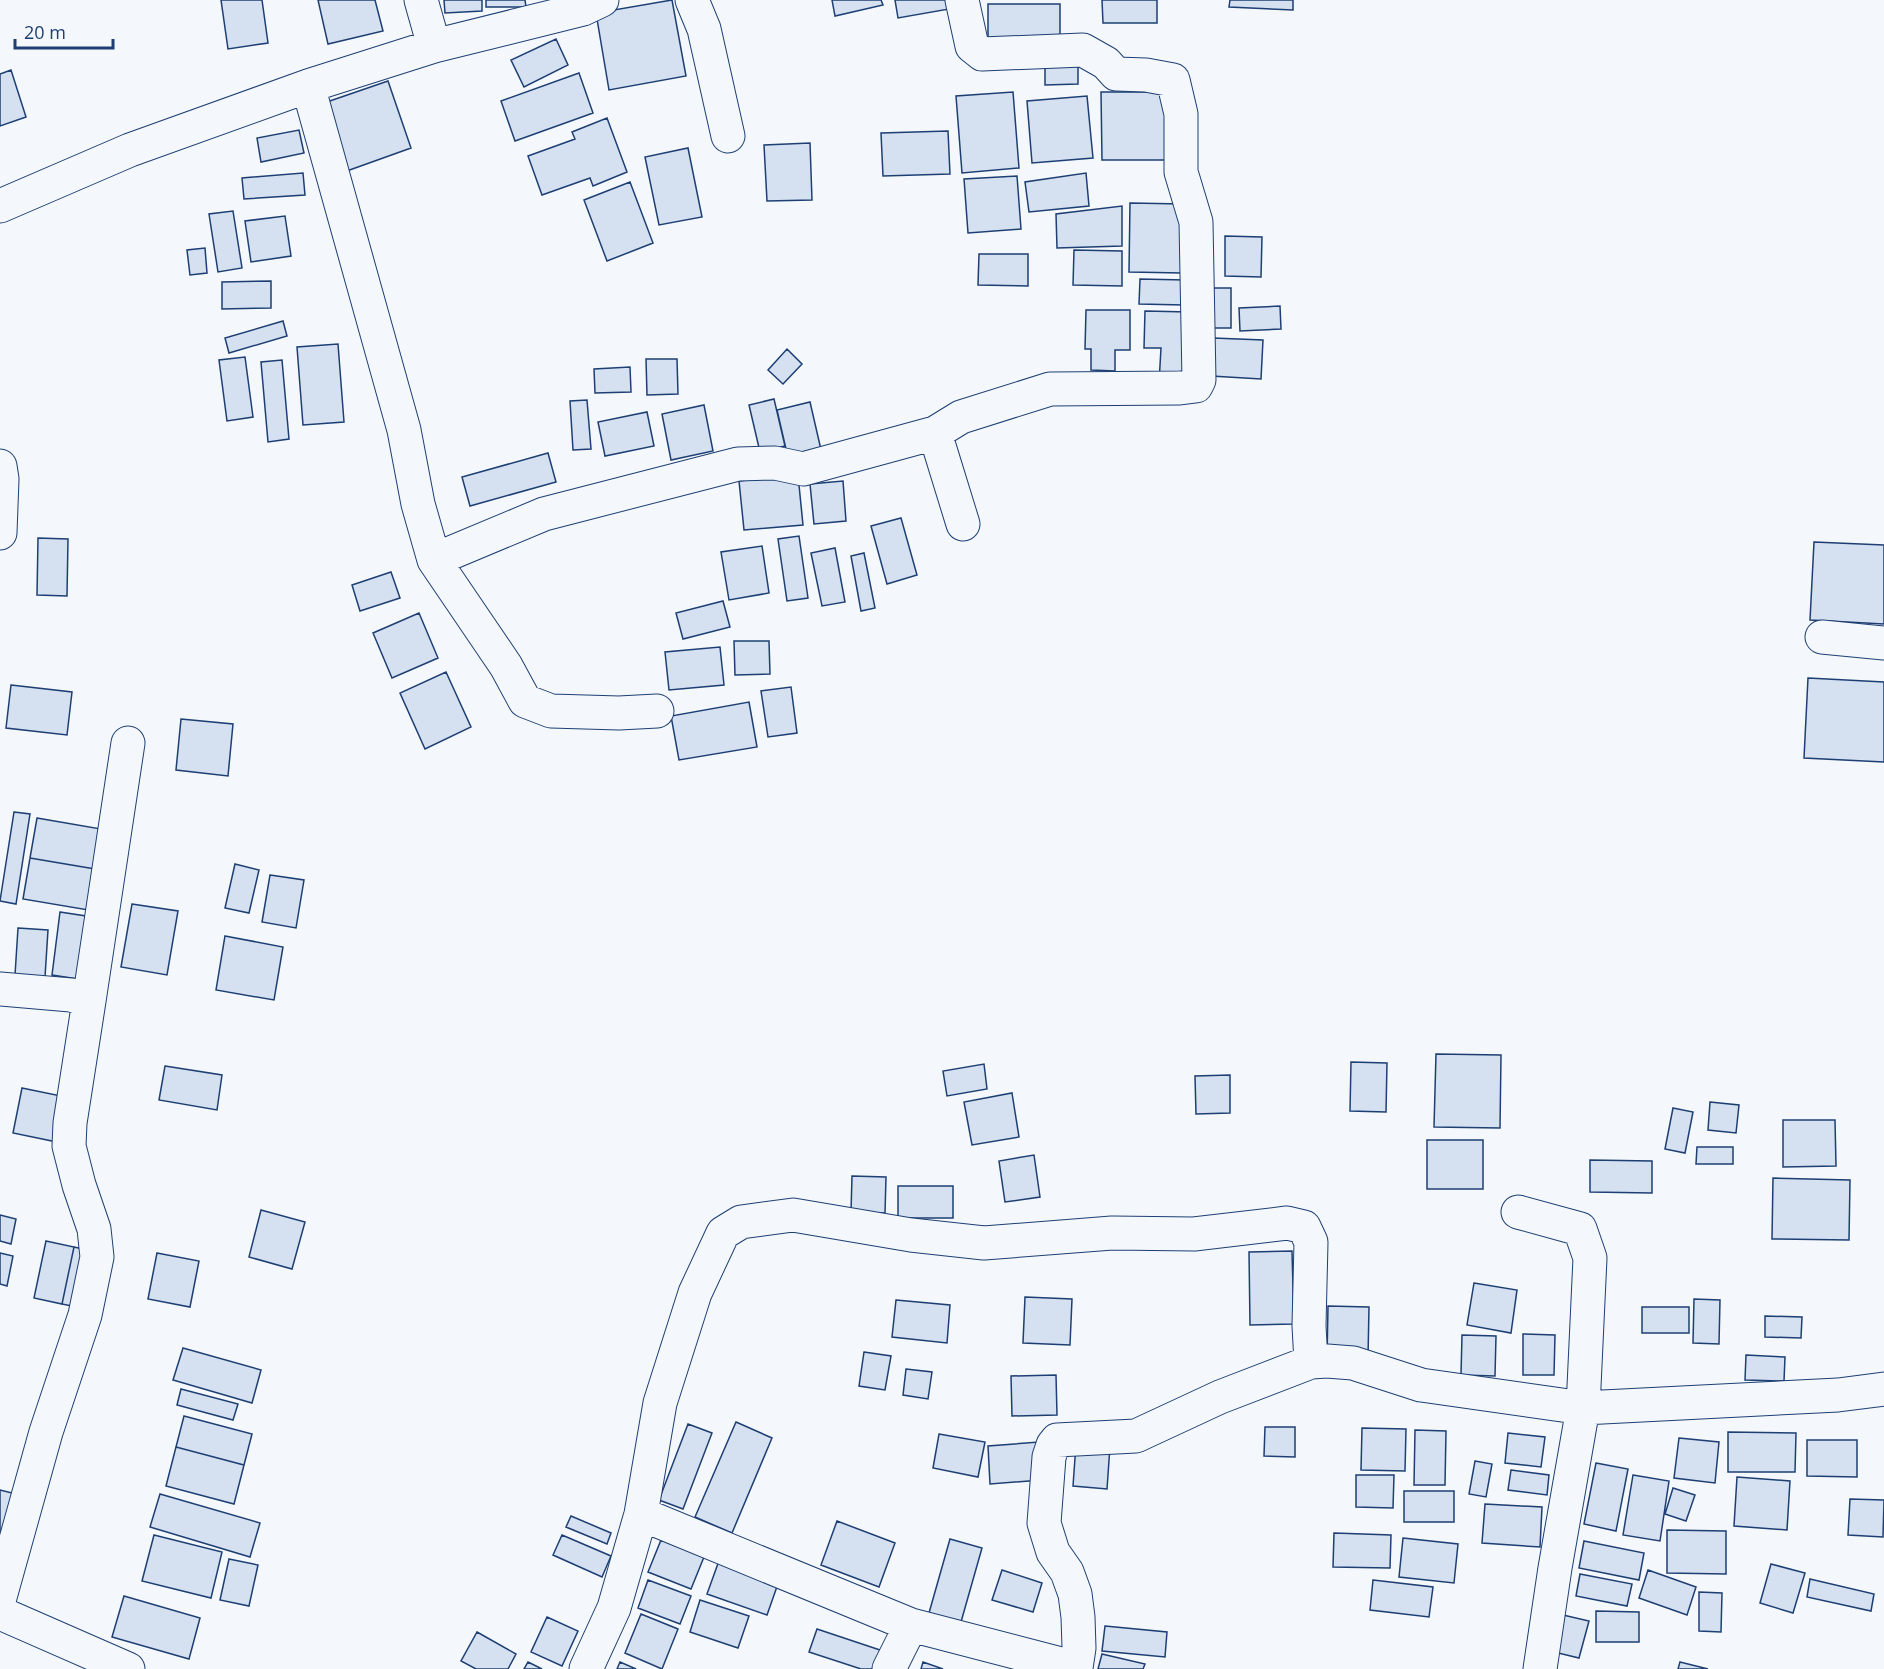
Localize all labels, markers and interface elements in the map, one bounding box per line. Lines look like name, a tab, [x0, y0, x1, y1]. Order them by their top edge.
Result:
scale bar	[15, 12, 112, 50]
text: 20 m	[24, 20, 66, 44]

